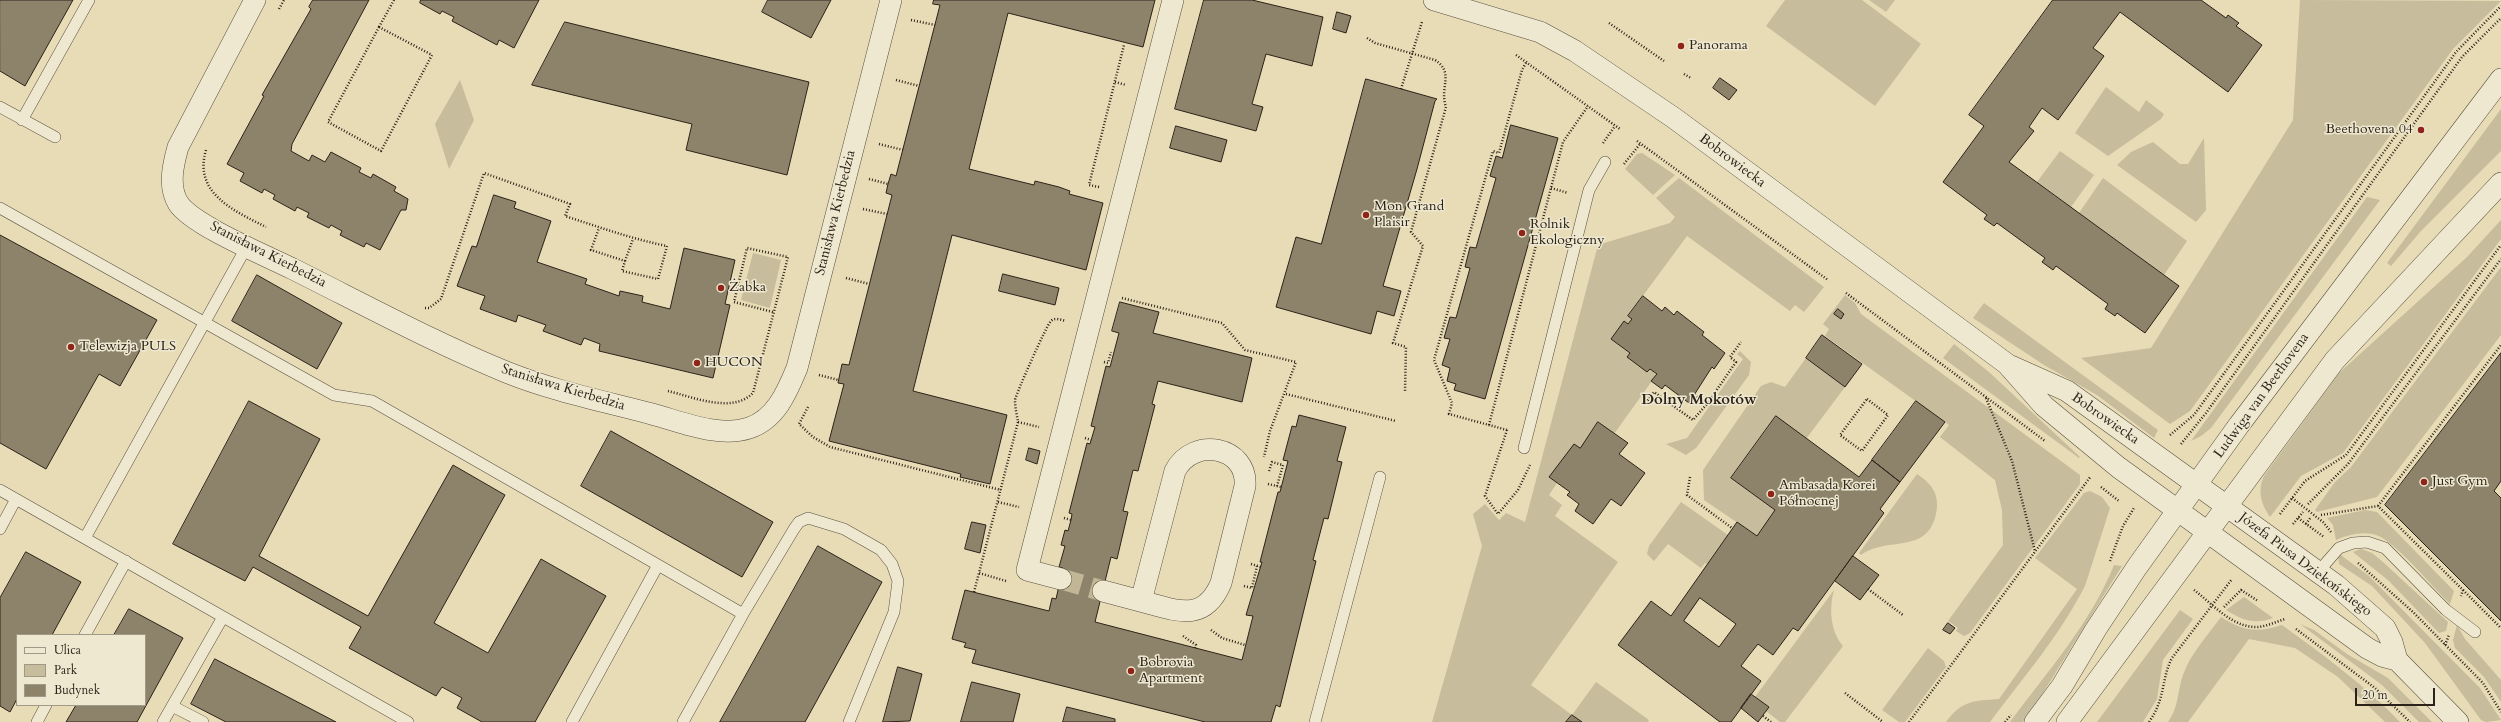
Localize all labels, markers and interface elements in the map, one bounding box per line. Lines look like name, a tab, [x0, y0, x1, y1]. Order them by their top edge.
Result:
place label: Panorama	[1689, 38, 1748, 54]
marker: Panorama	[1676, 41, 1686, 51]
place label: Beethovena 04	[2326, 122, 2413, 138]
marker: Beethovena 04	[2416, 125, 2426, 135]
street label: Bobrowiecka	[1696, 131, 1768, 191]
street label: Stanisława Kierbedzia	[812, 149, 860, 277]
place label: Mon Grand Plaisir	[1374, 199, 1444, 232]
marker: Mon Grand Plaisir	[1361, 210, 1371, 220]
place label: Rolnik Ekologiczny	[1530, 217, 1605, 250]
street label: Stanisława Kierbedzia	[207, 218, 329, 292]
marker: Rolnik Ekologiczny	[1517, 228, 1527, 238]
place label: Żabka	[729, 280, 766, 296]
marker: Żabka	[716, 283, 726, 293]
street label: Ludwiga van Beethovena	[2211, 330, 2313, 462]
place label: Telewizja PULS	[79, 339, 176, 355]
marker: Telewizja PULS	[66, 342, 76, 352]
place label: HUCON	[705, 355, 763, 371]
marker: HUCON	[692, 358, 702, 368]
street label: Stanisława Kierbedzia	[499, 361, 627, 415]
street label: Bobrowiecka	[2068, 390, 2142, 448]
district label: Dolny Mokotów	[1641, 392, 1757, 410]
place label: Just Gym	[2432, 474, 2488, 490]
marker: Just Gym	[2419, 477, 2429, 487]
place label: Ambasada Korei Północnej	[1779, 478, 1876, 510]
marker: Ambasada Korei Północnej	[1766, 489, 1776, 499]
street label: Józefa Piusa Dziekońskiego	[2235, 509, 2375, 621]
legend	[16, 634, 146, 706]
text: Ulica	[54, 642, 81, 658]
place label: Bobrovia Apartment	[1139, 655, 1203, 688]
text: Park	[54, 662, 77, 678]
marker: Bobrovia Apartment	[1126, 666, 1136, 676]
scale bar	[2357, 680, 2437, 706]
text: Budynek	[54, 682, 100, 698]
text: 20 m	[2362, 687, 2388, 703]

